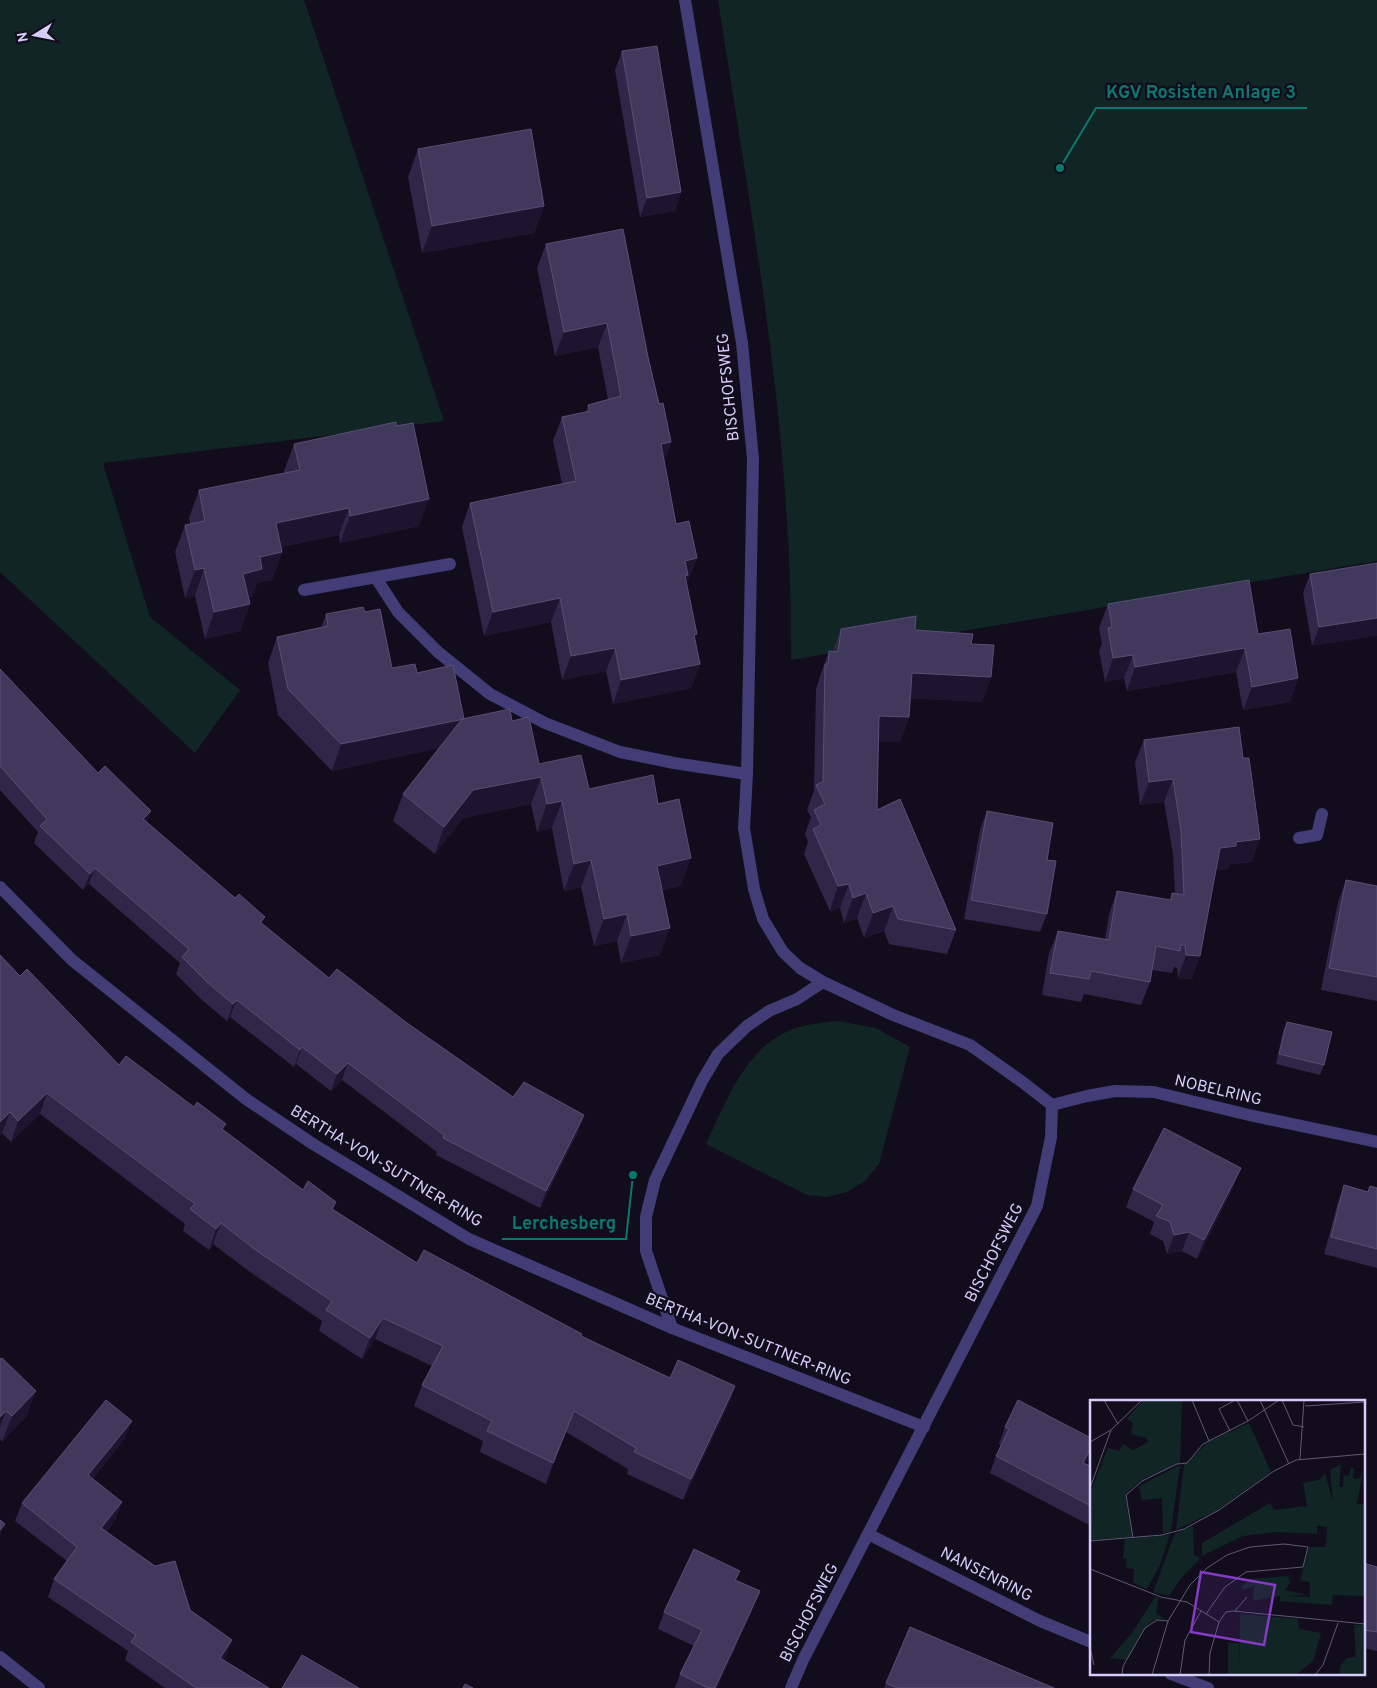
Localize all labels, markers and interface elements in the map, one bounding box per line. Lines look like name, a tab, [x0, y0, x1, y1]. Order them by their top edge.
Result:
north arrow	[10, 10, 60, 60]
text: N	[14, 31, 33, 43]
callout: KGV Rosisten Anlage 3	[1096, 75, 1307, 108]
text: KGV Rosisten Anlage 3	[1106, 82, 1296, 105]
street label: BISCHOFSWEG	[713, 332, 745, 442]
street label: NOBELRING	[1172, 1071, 1264, 1111]
street label: BERTHA-VON-SUTTNER-RING	[286, 1102, 486, 1232]
street label: BISCHOFSWEG	[961, 1200, 1029, 1306]
callout: Lerchesberg	[502, 1206, 626, 1239]
text: Lerchesberg	[512, 1213, 616, 1236]
street label: BERTHA-VON-SUTTNER-RING	[642, 1289, 854, 1391]
inset map	[1090, 1400, 1364, 1676]
street label: NANSENRING	[937, 1543, 1035, 1607]
street label: BISCHOFSWEG	[776, 1560, 844, 1666]

